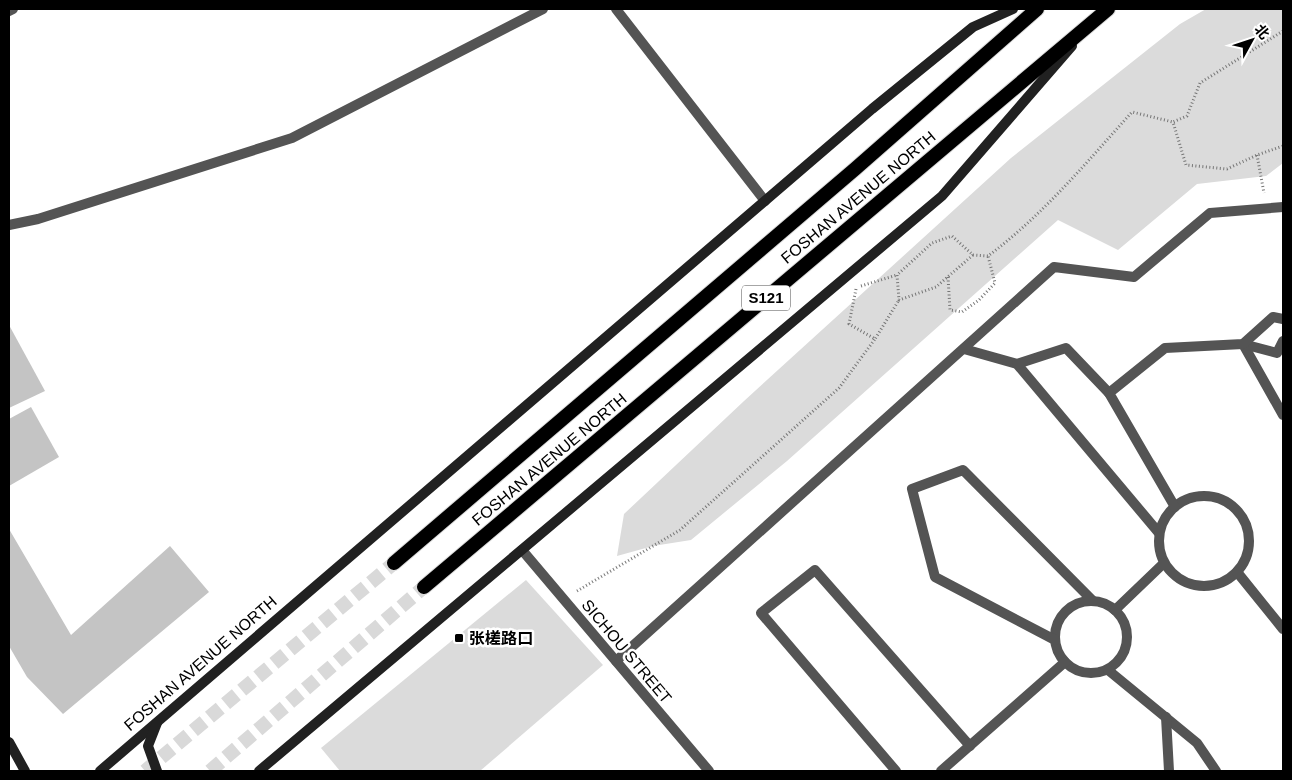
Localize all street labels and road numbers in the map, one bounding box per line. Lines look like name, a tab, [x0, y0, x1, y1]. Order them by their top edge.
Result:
street label: FOSHAN AVENUE NORTH	[778, 128, 939, 267]
road number: S121	[742, 286, 790, 310]
street label: FOSHAN AVENUE NORTH	[469, 390, 630, 529]
street label: FOSHAN AVENUE NORTH	[121, 593, 280, 734]
street label: SICHOU STREET	[578, 596, 675, 707]

